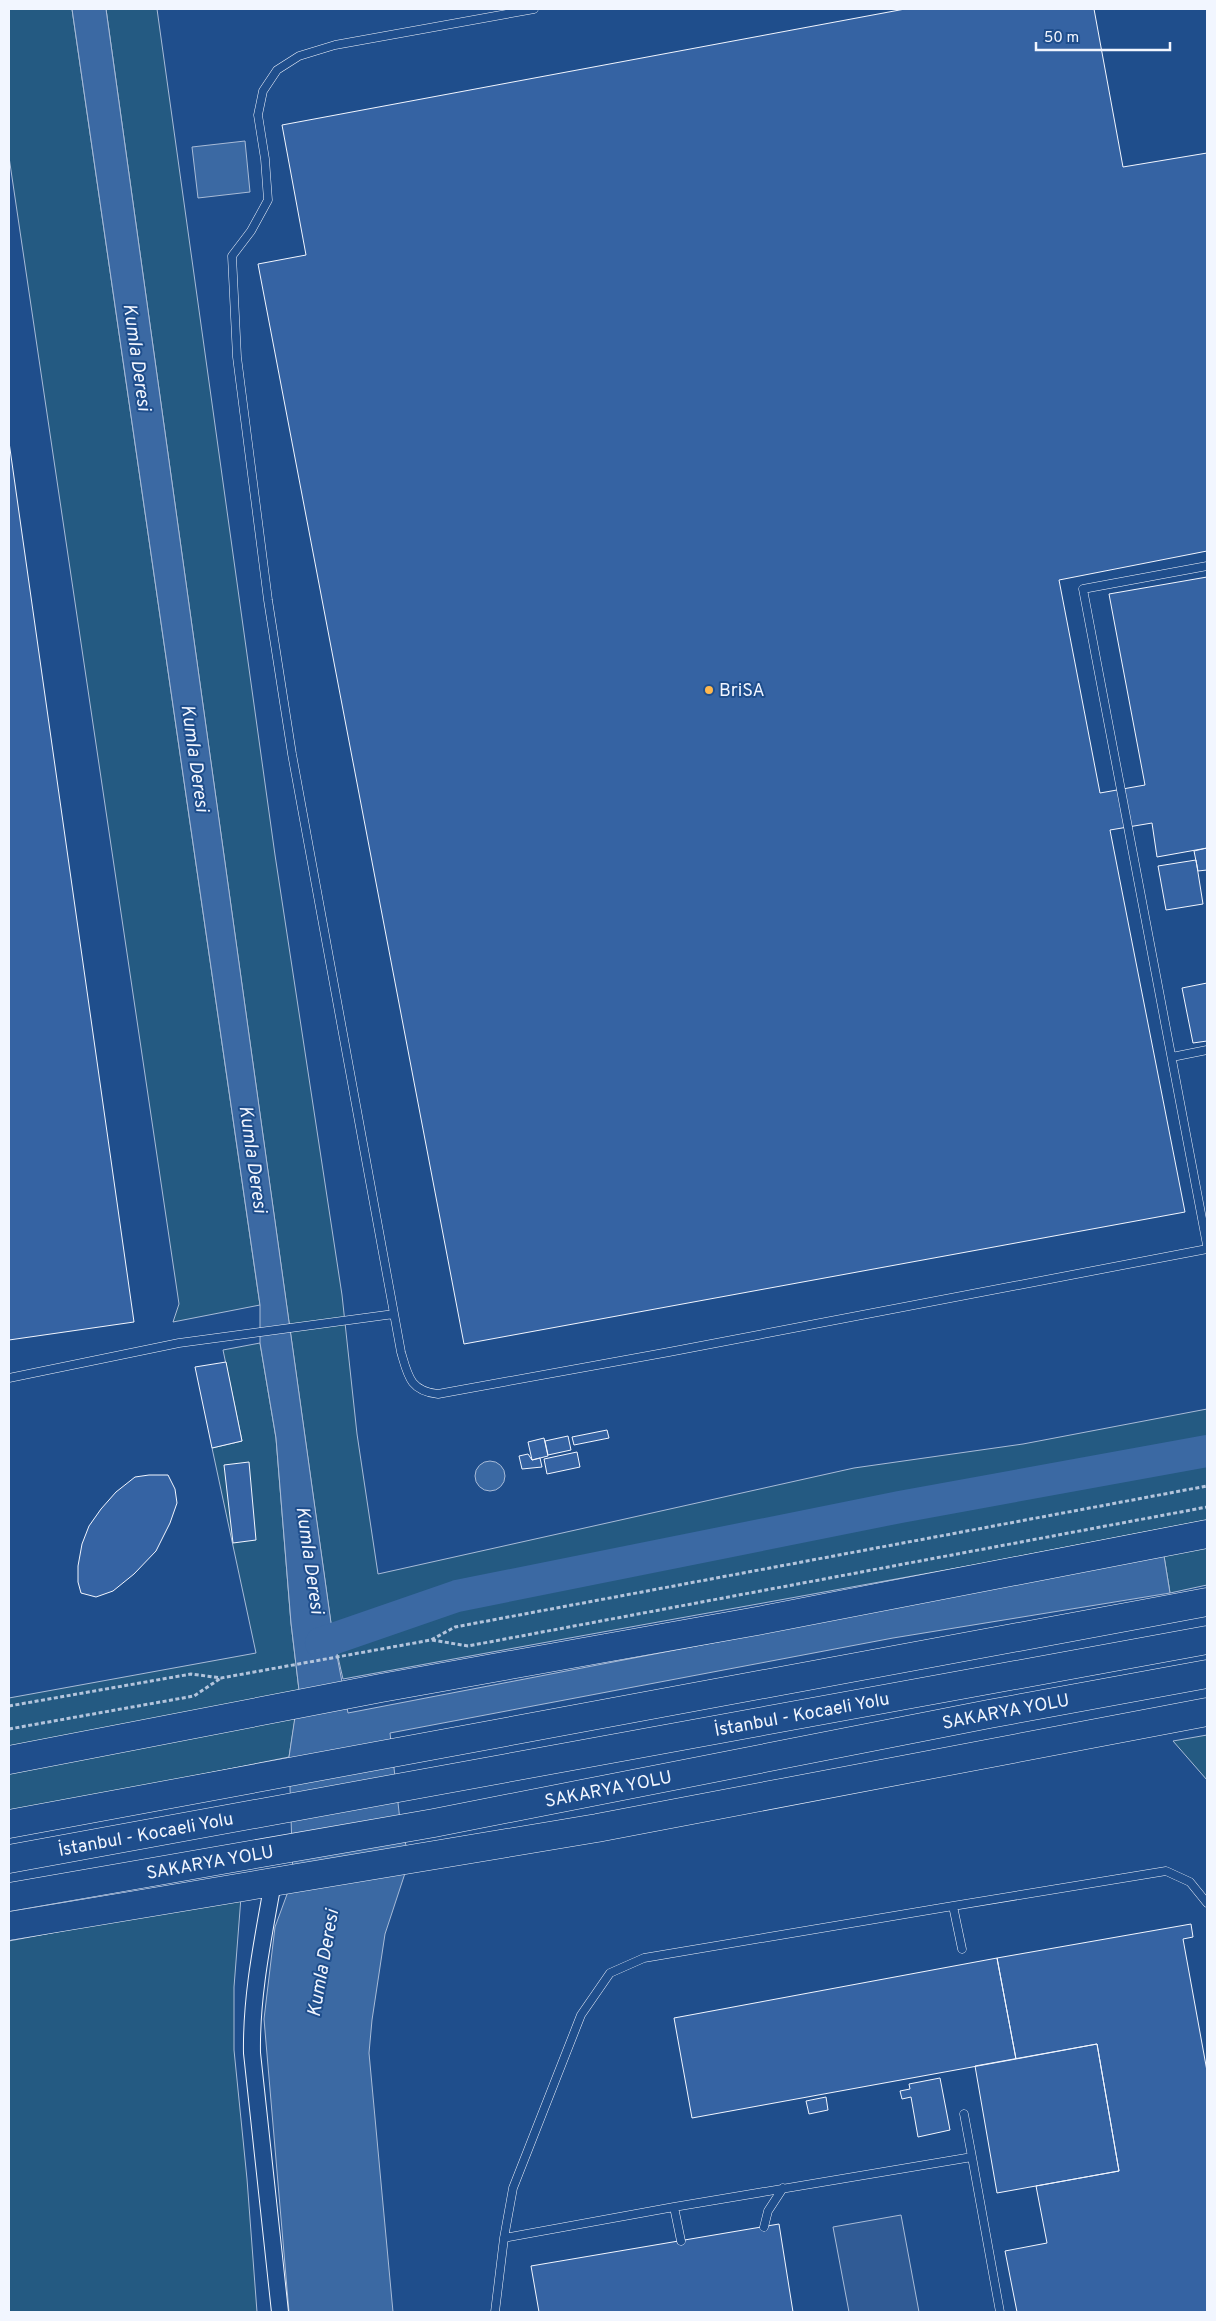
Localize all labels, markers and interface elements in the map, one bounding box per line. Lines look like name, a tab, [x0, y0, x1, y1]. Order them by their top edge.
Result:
scale bar	[1036, 20, 1170, 52]
text: 50 m	[1044, 29, 1079, 48]
water label: Kumla Deresi	[117, 302, 156, 414]
place label: BriSA	[719, 680, 765, 703]
marker: BriSA	[703, 684, 715, 696]
water label: Kumla Deresi	[175, 703, 214, 815]
water label: Kumla Deresi	[233, 1104, 272, 1216]
water label: Kumla Deresi	[290, 1505, 329, 1617]
street label: İstanbul - Kocaeli Yolu	[712, 1688, 892, 1743]
street label: SAKARYA YOLU	[940, 1689, 1072, 1736]
street label: SAKARYA YOLU	[543, 1767, 674, 1814]
street label: İstanbul - Kocaeli Yolu	[56, 1808, 235, 1863]
street label: SAKARYA YOLU	[145, 1841, 276, 1886]
water label: Kumla Deresi	[303, 1906, 345, 2019]

